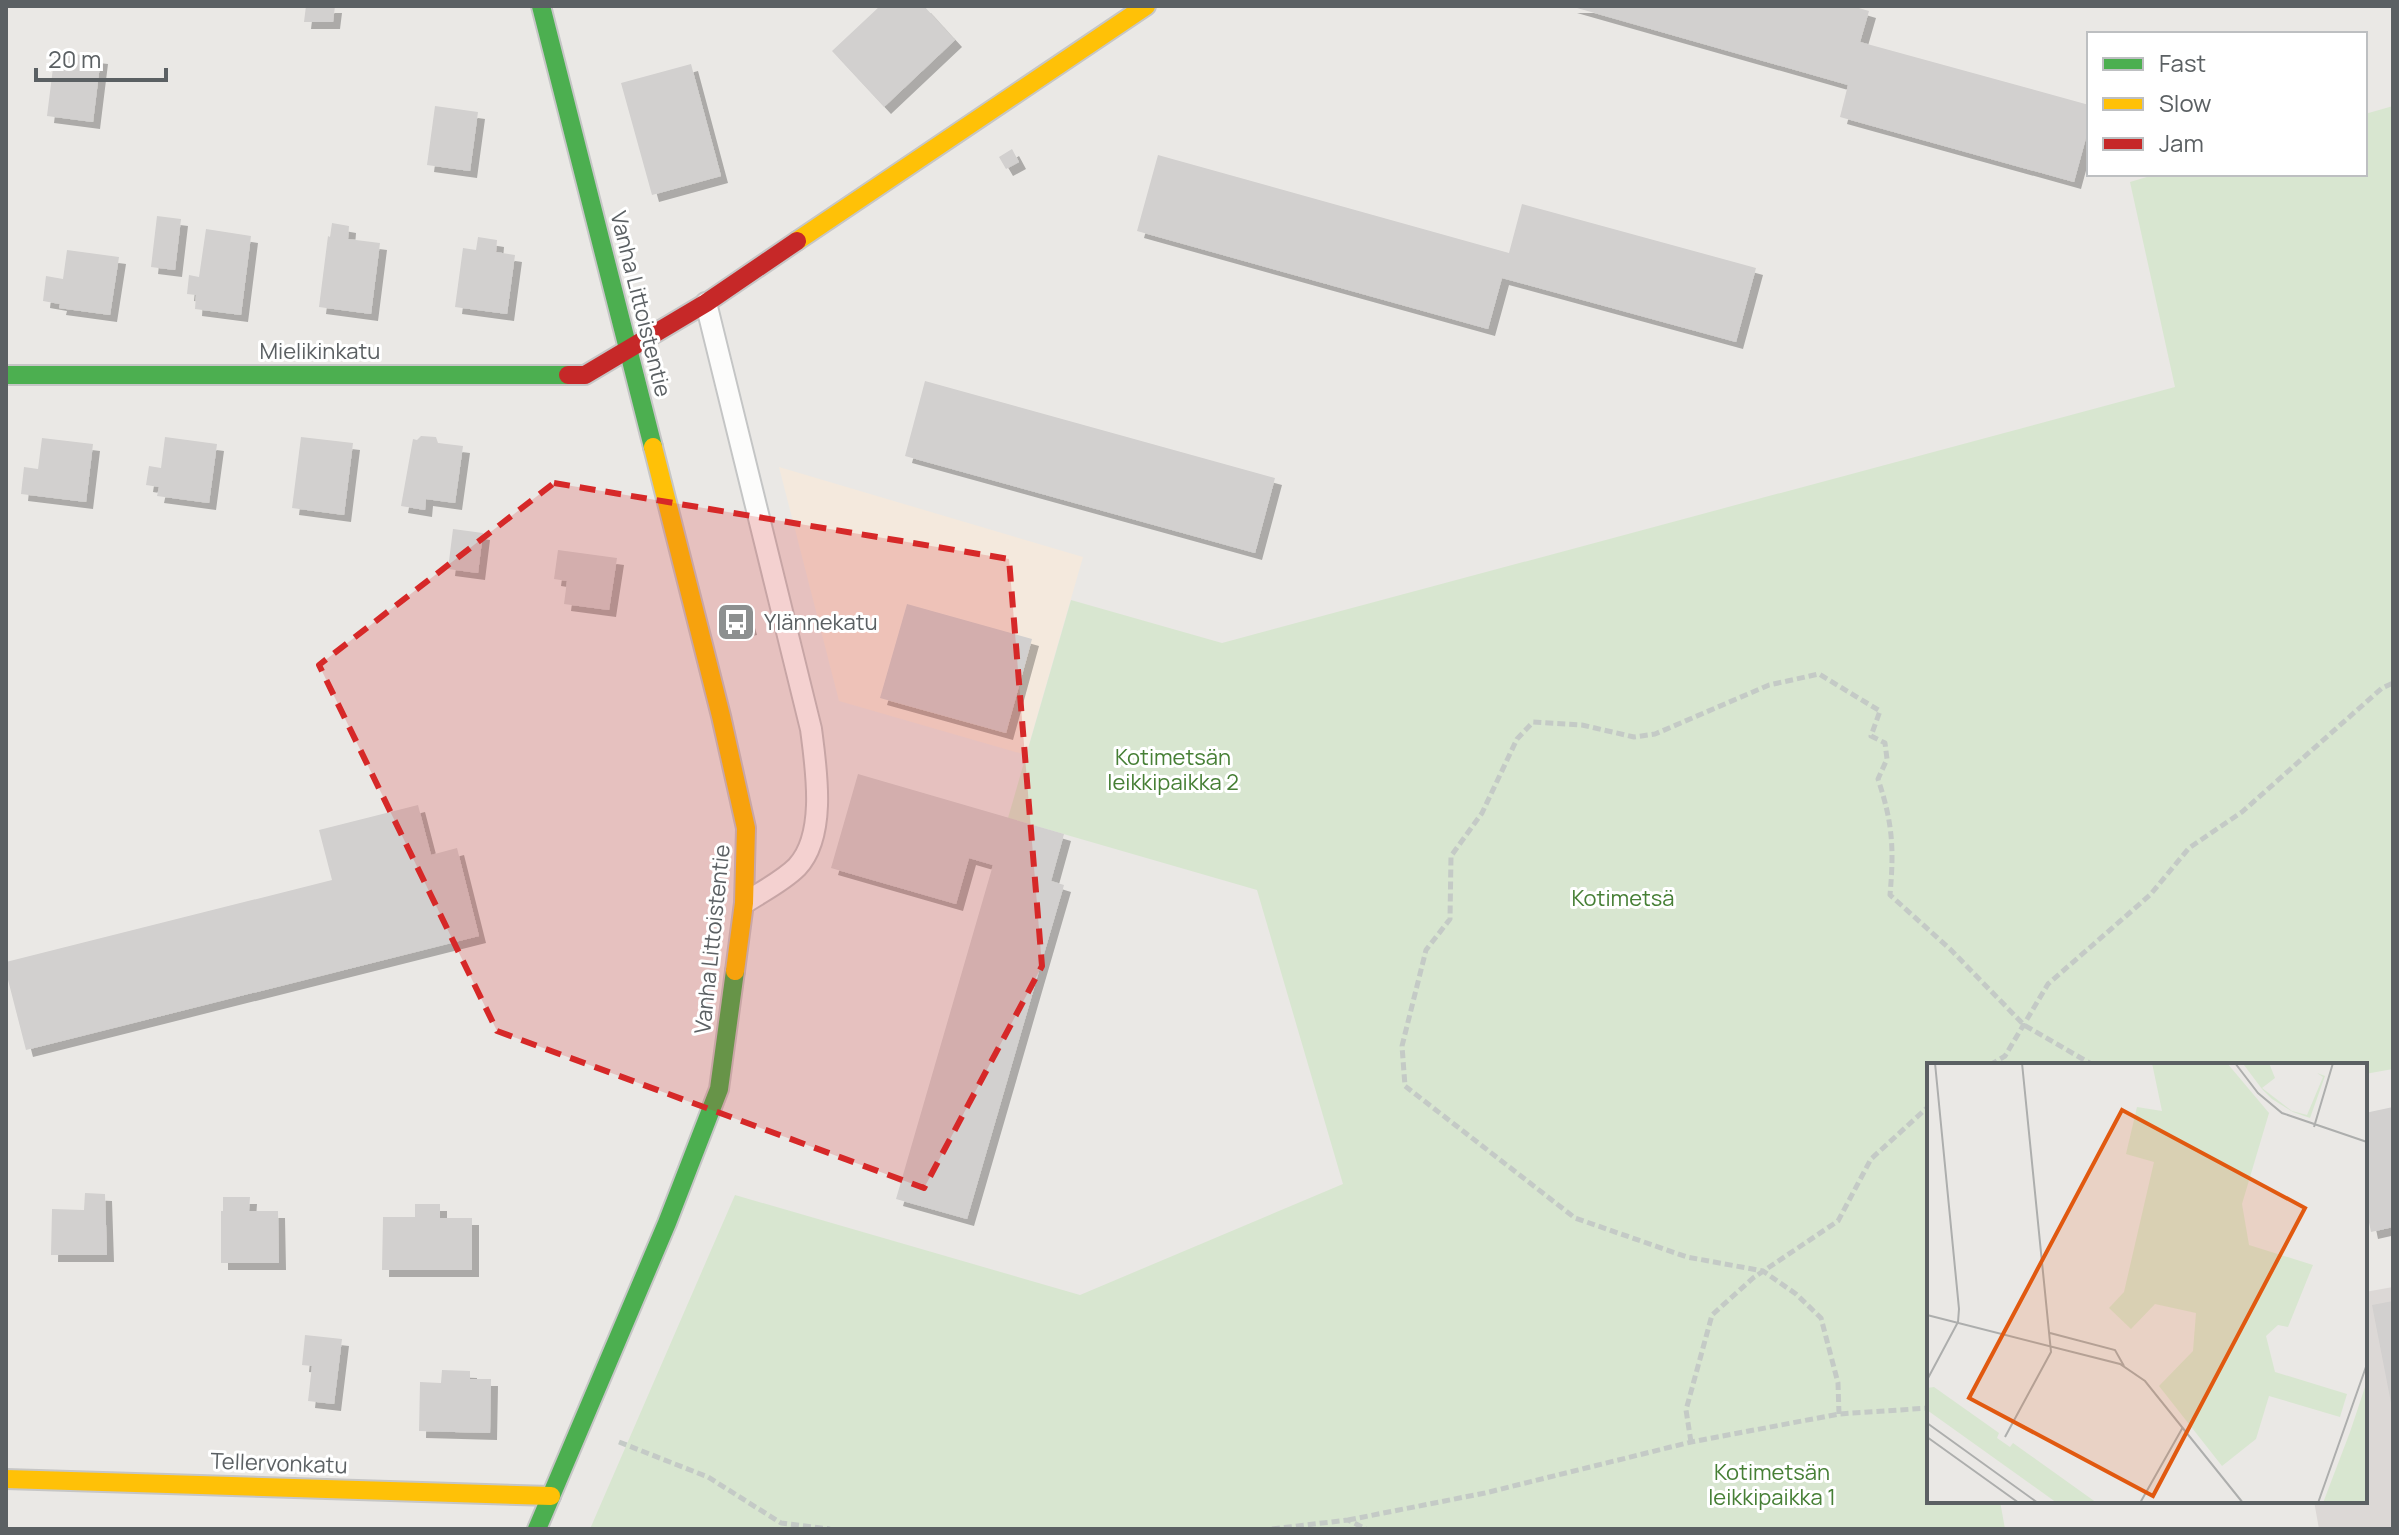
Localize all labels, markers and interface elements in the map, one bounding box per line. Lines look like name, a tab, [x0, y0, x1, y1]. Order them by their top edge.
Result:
scale bar	[36, 32, 166, 82]
legend	[2087, 32, 2367, 176]
text: 20 m	[48, 42, 101, 75]
text: Fast	[2159, 46, 2206, 79]
text: Slow	[2159, 86, 2212, 119]
text: Jam	[2159, 126, 2204, 159]
street label: Vanha Littoistentie	[603, 208, 679, 400]
street label: Mielikinkatu	[260, 336, 380, 366]
bus stop icon: Ylännekatu	[715, 601, 757, 643]
place label: Ylännekatu	[764, 607, 878, 637]
park label: Kotimetsän leikkipaikka 2	[1107, 742, 1239, 797]
street label: Vanha Littoistentie	[687, 843, 737, 1035]
park label: Kotimetsä	[1571, 883, 1675, 913]
inset map	[1927, 1063, 2367, 1503]
street label: Tellervonkatu	[210, 1446, 348, 1480]
park label: Kotimetsän leikkipaikka 1	[1708, 1457, 1836, 1512]

